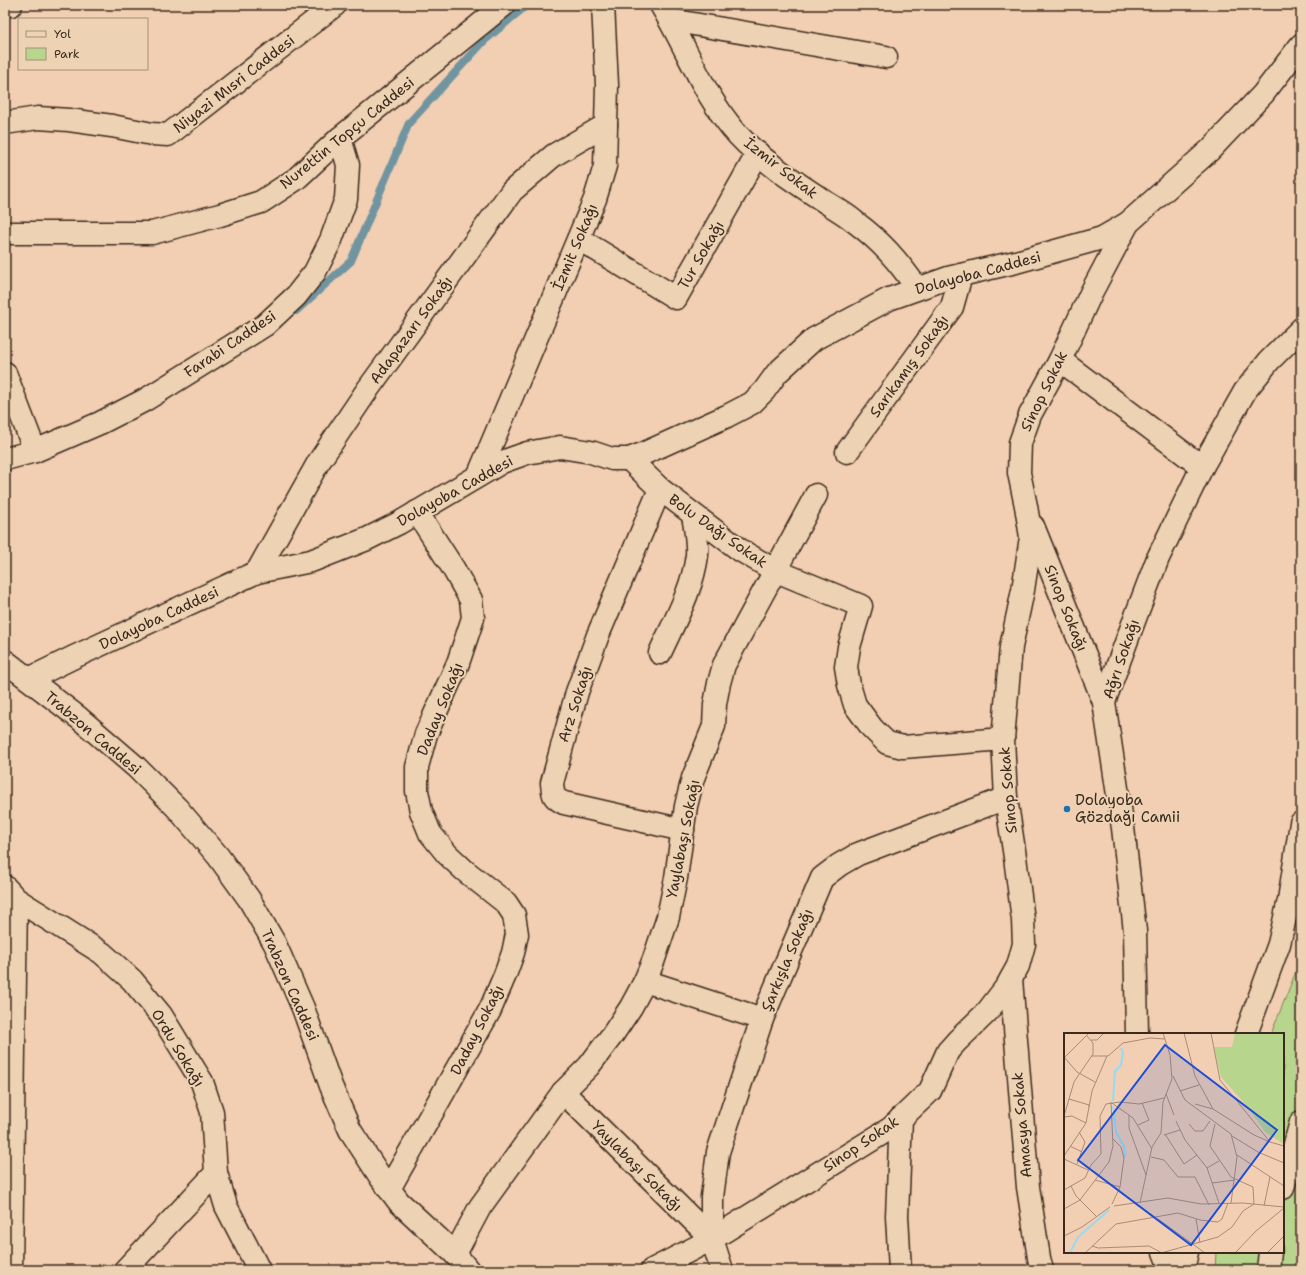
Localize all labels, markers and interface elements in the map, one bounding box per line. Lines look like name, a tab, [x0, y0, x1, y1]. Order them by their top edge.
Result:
legend	[18, 18, 148, 70]
text: Yol	[54, 26, 71, 42]
street label: Niyazi Mısri Caddesi	[169, 30, 299, 138]
text: Park	[54, 46, 80, 62]
street label: Nurettin Topçu Caddesi	[276, 72, 418, 194]
street label: İzmir Sokak	[740, 133, 822, 203]
street label: İzmit Sokağı	[548, 200, 602, 294]
street label: Tur Sokağı	[673, 217, 729, 293]
street label: Dolayoba Caddesi	[913, 247, 1043, 299]
street label: Adapazarı Sokağı	[365, 272, 457, 388]
street label: Farabi Caddesi	[180, 306, 280, 382]
street label: Sarıkamış Sokağı	[865, 311, 953, 421]
street label: Sinop Sokak	[1016, 347, 1072, 435]
street label: Dolayoba Caddesi	[393, 451, 517, 531]
street label: Bolu Dağı Sokak	[665, 490, 771, 572]
street label: Sinop Sokağı	[1040, 562, 1092, 654]
street label: Dolayoba Caddesi	[96, 582, 222, 654]
street label: Ağrı Sokağı	[1098, 616, 1144, 702]
street label: Daday Sokağı	[412, 659, 468, 759]
street label: Arz Sokağı	[553, 663, 597, 745]
street label: Trabzon Caddesi	[40, 687, 146, 779]
street label: Sinop Sokak	[994, 746, 1022, 834]
street label: Yaylabaşı Sokağı	[662, 778, 704, 900]
place label: Dolayoba Gözdağı Camii	[1075, 790, 1180, 827]
marker: Dolayoba Gözdağı Camii	[1062, 804, 1072, 814]
street label: Şarkışla Sokağı	[756, 906, 818, 1014]
street label: Trabzon Caddesi	[256, 926, 324, 1044]
street label: Daday Sokağı	[446, 981, 508, 1079]
street label: Ordu Sokağı	[147, 1005, 209, 1091]
inset map	[1064, 1033, 1284, 1253]
street label: Amasya Sokak	[1007, 1071, 1037, 1179]
street label: Sinop Sokak	[819, 1111, 903, 1177]
street label: Yaylabaşı Sokağı	[587, 1116, 687, 1216]

